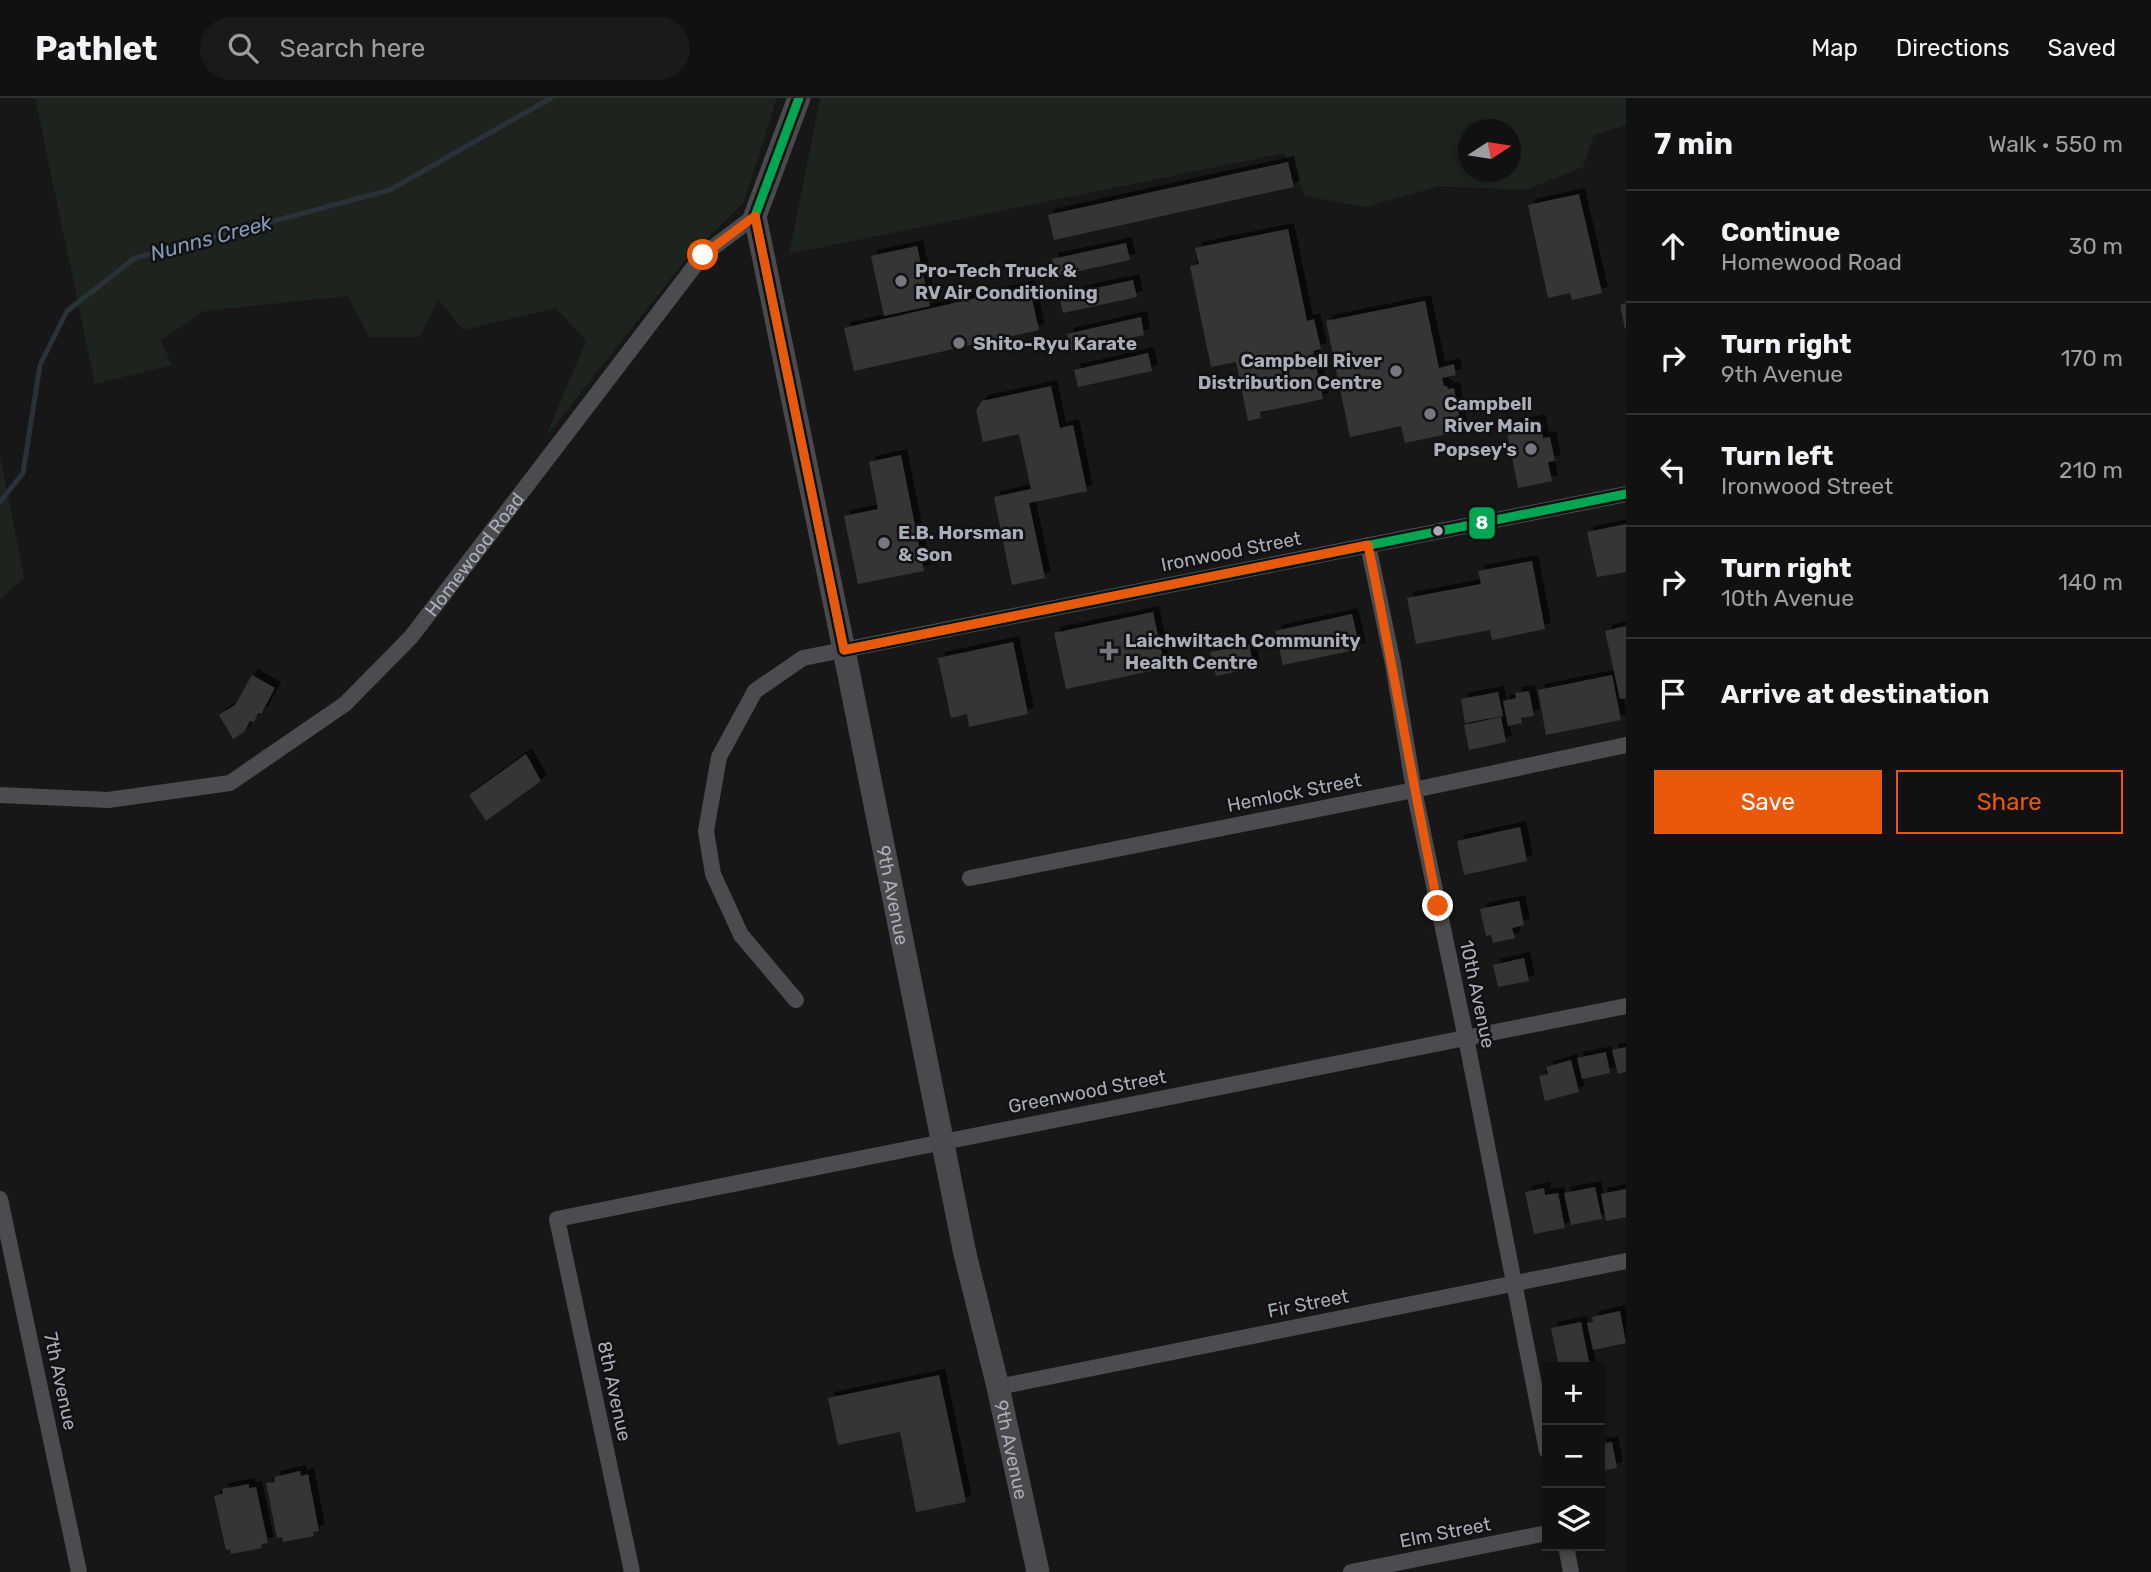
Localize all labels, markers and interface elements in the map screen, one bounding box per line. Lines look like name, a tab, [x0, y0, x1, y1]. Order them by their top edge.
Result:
search box	[200, 17, 690, 80]
text: Pathlet	[35, 29, 158, 68]
icon: search	[224, 29, 262, 67]
text: Search here	[280, 33, 425, 64]
text: Map	[1811, 34, 1858, 62]
text: Directions	[1896, 34, 2009, 62]
text: Saved	[2047, 34, 2116, 62]
north arrow	[1458, 119, 1521, 182]
text: 7 min	[1654, 126, 1733, 162]
text: Walk · 550 m	[1988, 130, 2123, 158]
water label: Nunns Creek	[147, 209, 276, 266]
text: Continue	[1721, 217, 1840, 248]
icon: ahead	[1654, 227, 1692, 265]
text: 30 m	[2068, 232, 2123, 260]
route start	[687, 239, 718, 270]
text: Homewood Road	[1721, 248, 1902, 276]
place label: Pro-Tech Truck & RV Air Conditioning	[915, 259, 1098, 304]
marker: Pro-Tech Truck & RV Air Conditioning	[893, 273, 909, 289]
text: Turn right	[1721, 329, 1851, 360]
place label: Shito-Ryu Karate	[973, 332, 1137, 355]
marker: Shito-Ryu Karate	[951, 335, 967, 351]
icon: right	[1654, 339, 1692, 377]
text: 170 m	[2061, 344, 2123, 372]
place label: Campbell River Distribution Centre	[1198, 349, 1382, 394]
text: 9th Avenue	[1721, 360, 1843, 388]
marker: Campbell River Distribution Centre	[1388, 363, 1404, 379]
place label: Campbell River Main	[1444, 392, 1542, 437]
marker: Campbell River Main	[1422, 406, 1438, 422]
place label: Popsey's	[1433, 438, 1517, 461]
marker: Popsey's	[1523, 441, 1539, 457]
text: Turn left	[1721, 441, 1833, 472]
icon: left	[1654, 451, 1692, 489]
text: 210 m	[2059, 456, 2123, 484]
text: Ironwood Street	[1721, 472, 1893, 500]
street label: Homewood Road	[420, 488, 529, 621]
line badge: 8	[1468, 506, 1496, 540]
text: 8	[1476, 511, 1489, 534]
place label: E.B. Horsman & Son	[898, 521, 1024, 566]
unlabelled marker	[1431, 524, 1445, 538]
street label: Ironwood Street	[1159, 527, 1304, 576]
marker: E.B. Horsman & Son	[876, 535, 892, 551]
text: Turn right	[1721, 553, 1851, 584]
icon: right	[1654, 563, 1692, 601]
text: 140 m	[2058, 568, 2123, 596]
text: 10th Avenue	[1721, 584, 1854, 612]
place label: Laichwiltach Community Health Centre	[1125, 629, 1361, 674]
marker: Laichwiltach Community Health Centre	[1099, 641, 1119, 661]
icon: arrive	[1654, 675, 1692, 713]
text: Arrive at destination	[1721, 679, 1989, 710]
street label: Hemlock Street	[1225, 768, 1364, 817]
button: Save	[1654, 770, 1882, 834]
button: Share	[1896, 770, 2123, 834]
street label: 9th Avenue	[871, 843, 914, 947]
route end	[1422, 890, 1453, 921]
street label: 10th Avenue	[1455, 938, 1500, 1050]
street label: Greenwood Street	[1006, 1065, 1169, 1118]
street label: Fir Street	[1266, 1284, 1351, 1323]
street label: 7th Avenue	[39, 1330, 82, 1432]
street label: 8th Avenue	[593, 1339, 636, 1443]
map controls	[1542, 1362, 1605, 1551]
button: +	[1542, 1362, 1605, 1425]
street label: 9th Avenue	[989, 1398, 1033, 1501]
button: −	[1542, 1425, 1605, 1488]
button: layers	[1542, 1488, 1605, 1551]
street label: Elm Street	[1397, 1512, 1493, 1553]

